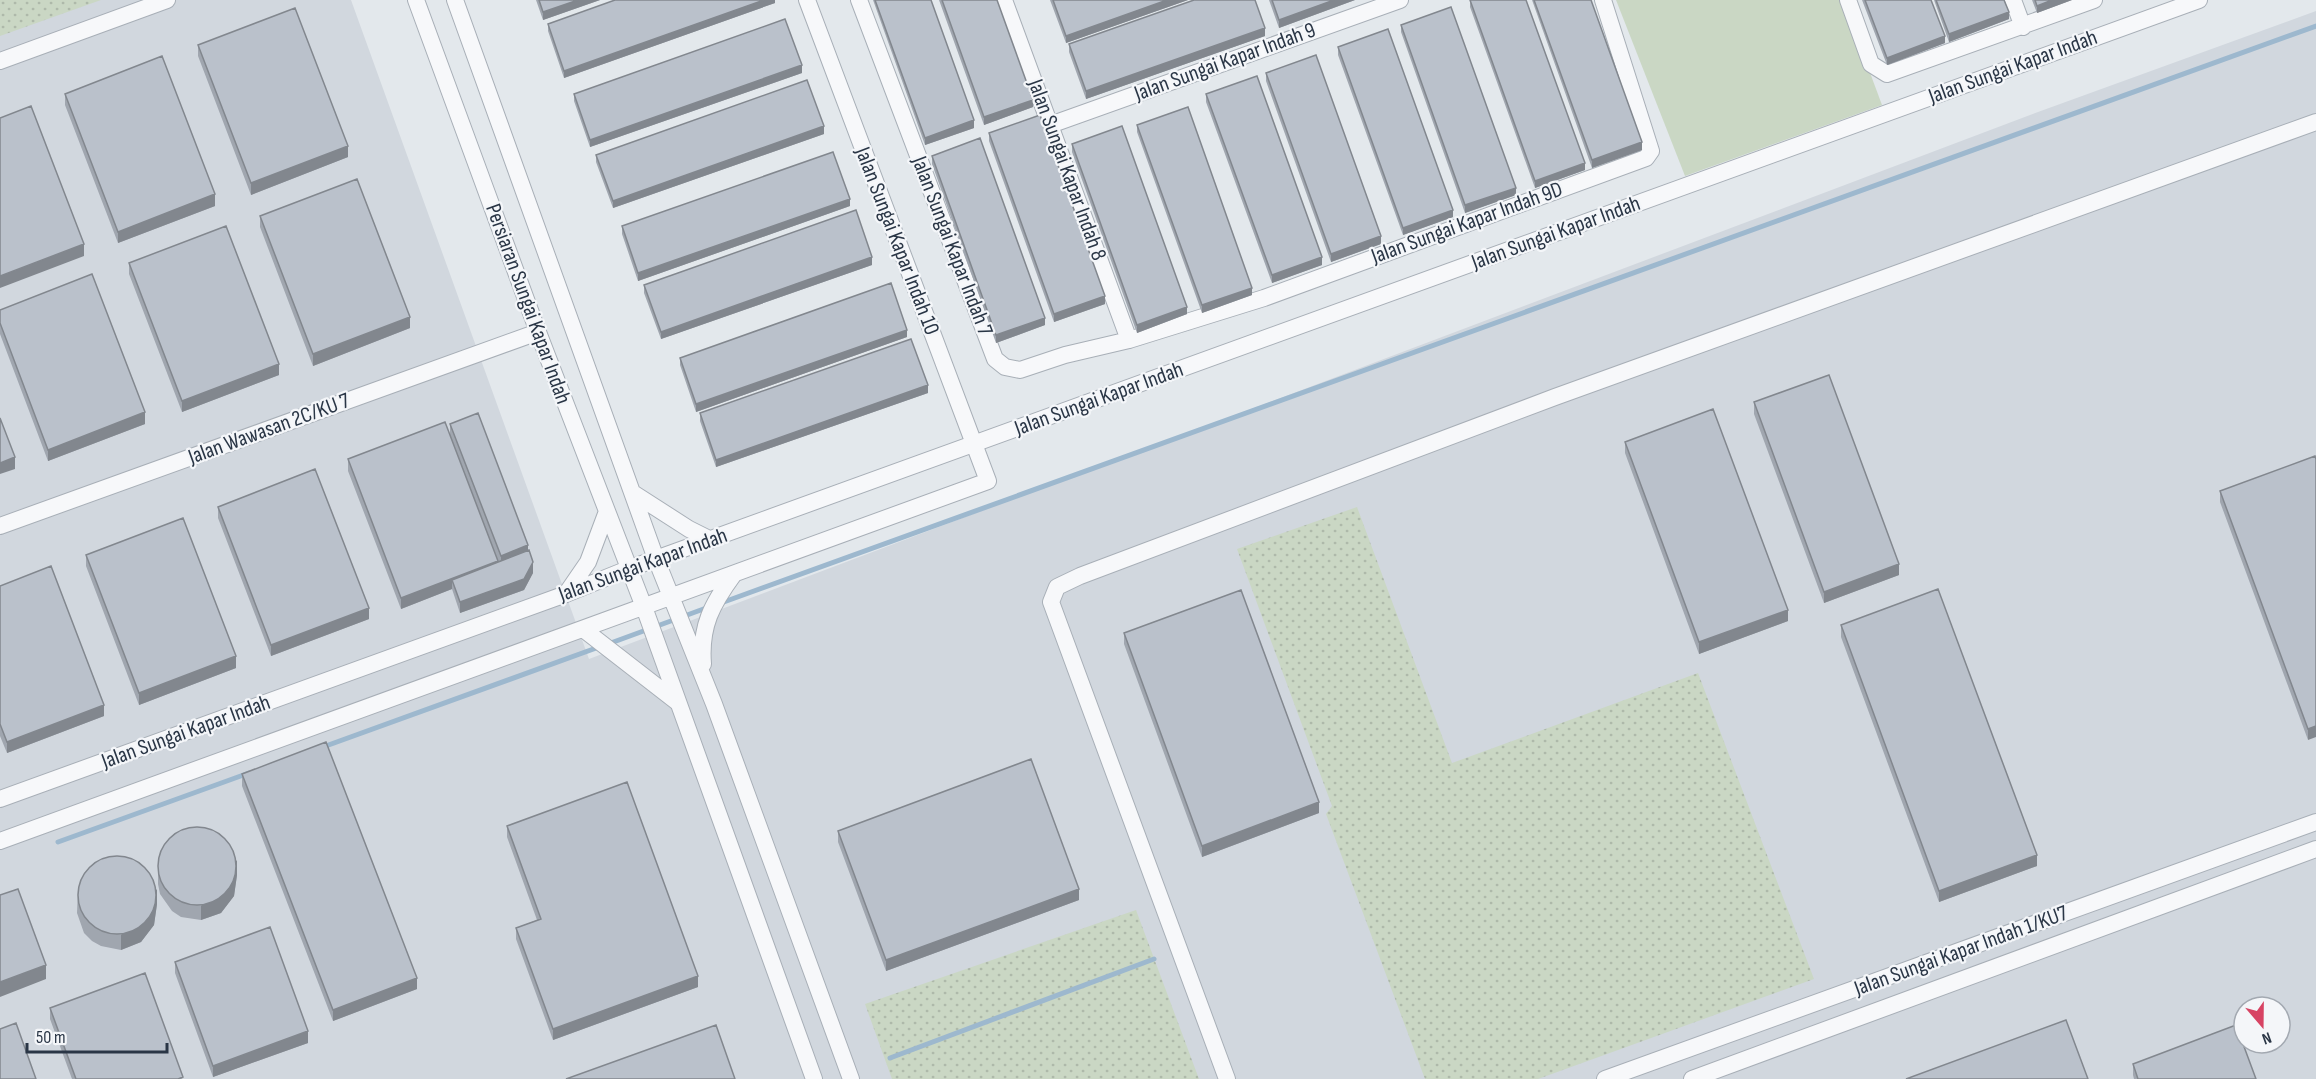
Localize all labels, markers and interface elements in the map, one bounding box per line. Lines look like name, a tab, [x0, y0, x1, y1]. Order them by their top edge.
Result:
street label: Jalan Sungai Kapar Indah 9	[1130, 17, 1319, 108]
street label: Jalan Sungai Kapar Indah	[1924, 24, 2101, 110]
street label: Jalan Sungai Kapar Indah 8	[1021, 75, 1112, 264]
street label: Jalan Sungai Kapar Indah 10	[848, 143, 945, 339]
street label: Jalan Sungai Kapar Indah 7	[905, 152, 999, 340]
street label: Jalan Sungai Kapar Indah 9D	[1368, 176, 1566, 270]
street label: Jalan Sungai Kapar Indah	[1468, 190, 1644, 276]
street label: Persiaran Sungai Kapar Indah	[479, 200, 577, 408]
street label: Jalan Sungai Kapar Indah	[1010, 356, 1187, 442]
street label: Jalan Wawasan 2C/KU 7	[184, 387, 354, 471]
street label: Jalan Sungai Kapar Indah	[554, 522, 731, 608]
street label: Jalan Sungai Kapar Indah	[97, 689, 274, 775]
street label: Jalan Sungai Kapar Indah 1/KU7	[1850, 900, 2072, 1003]
north arrow	[2232, 995, 2292, 1055]
scale bar	[27, 1016, 166, 1054]
text: 50 m	[36, 1027, 66, 1048]
text: N	[2259, 1027, 2274, 1048]

